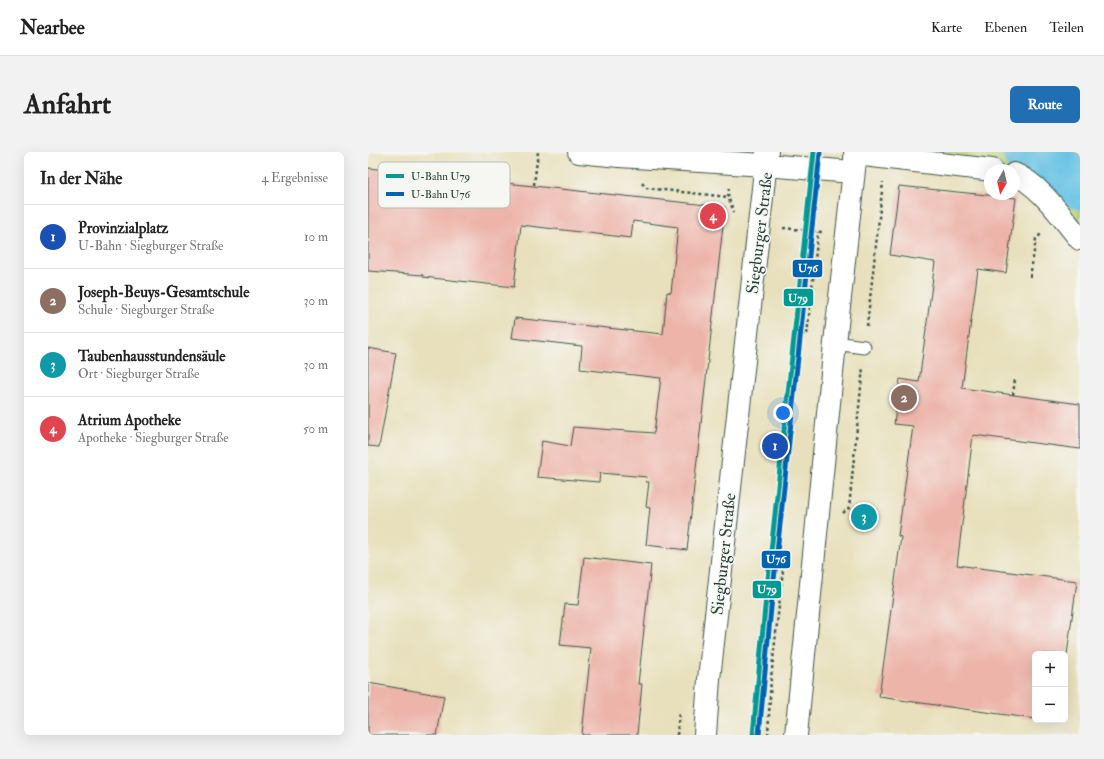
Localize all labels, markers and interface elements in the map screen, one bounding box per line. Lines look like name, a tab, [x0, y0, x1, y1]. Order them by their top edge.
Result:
text: Nearbee	[20, 16, 85, 40]
text: Karte	[931, 19, 962, 36]
text: Ebenen	[984, 19, 1027, 36]
text: Teilen	[1049, 19, 1084, 36]
button: Route	[1010, 86, 1080, 123]
text: Anfahrt	[24, 87, 111, 122]
legend	[378, 162, 510, 208]
north arrow	[984, 164, 1020, 200]
text: In der Nähe	[40, 168, 122, 189]
text: 4 Ergebnisse	[261, 170, 328, 186]
text: U-Bahn U79	[411, 170, 470, 183]
street label: Siegburger Straße	[742, 171, 777, 295]
text: U-Bahn U76	[411, 188, 472, 201]
pin: 4	[700, 201, 726, 231]
text: Provinzialplatz	[78, 219, 168, 238]
text: 1	[51, 229, 55, 245]
text: 10 m	[304, 229, 328, 245]
text: U-Bahn · Siegburger Straße	[78, 238, 224, 254]
line badge: U76	[792, 259, 823, 278]
text: U76	[798, 262, 819, 275]
text: Joseph-Beuys-Gesamtschule	[78, 283, 249, 302]
line badge: U79	[783, 288, 814, 307]
text: U79	[788, 292, 808, 305]
text: 2	[50, 293, 56, 309]
text: 30 m	[304, 293, 328, 309]
text: Schule · Siegburger Straße	[78, 302, 214, 318]
text: Taubenhausstundensäule	[78, 347, 226, 366]
text: 3	[51, 357, 56, 373]
text: 30 m	[304, 357, 328, 373]
text: Ort · Siegburger Straße	[78, 366, 199, 382]
pin: 2	[891, 383, 917, 413]
your location	[773, 403, 793, 423]
text: Atrium Apotheke	[78, 411, 181, 430]
text: 4	[49, 421, 57, 437]
text: 50 m	[303, 421, 328, 437]
text: Apotheke · Siegburger Straße	[78, 430, 229, 446]
pin: 1	[762, 431, 788, 461]
street label: Siegburger Straße	[707, 492, 740, 616]
pin: 3	[851, 502, 877, 532]
line badge: U76	[761, 550, 791, 569]
text: U76	[766, 553, 787, 566]
line badge: U79	[752, 580, 782, 599]
text: U79	[757, 583, 777, 596]
map controls	[1032, 651, 1068, 723]
button: +	[1032, 651, 1068, 687]
button: −	[1032, 687, 1068, 723]

